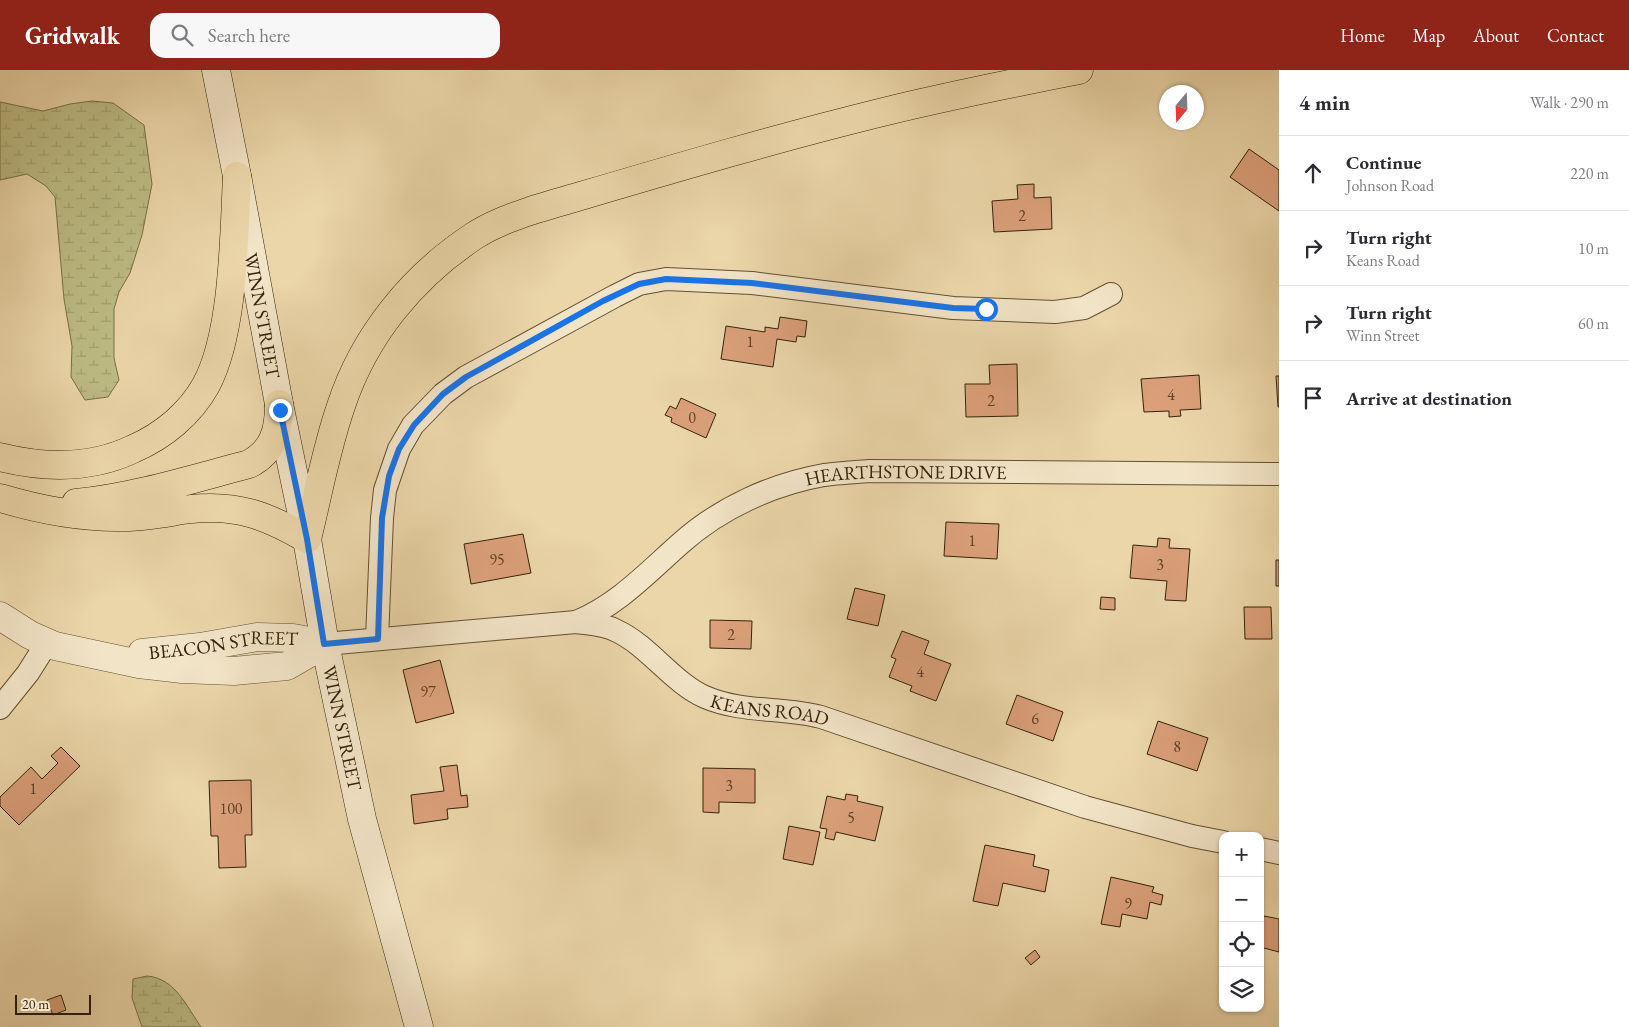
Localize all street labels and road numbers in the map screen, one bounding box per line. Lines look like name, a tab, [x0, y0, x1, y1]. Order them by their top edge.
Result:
street label: WINN STREET	[239, 251, 287, 381]
street label: HEARTHSTONE DRIVE	[802, 458, 1007, 491]
street label: BEACON STREET	[147, 624, 299, 665]
street label: WINN STREET	[317, 663, 368, 793]
street label: KEANS ROAD	[707, 688, 833, 731]

